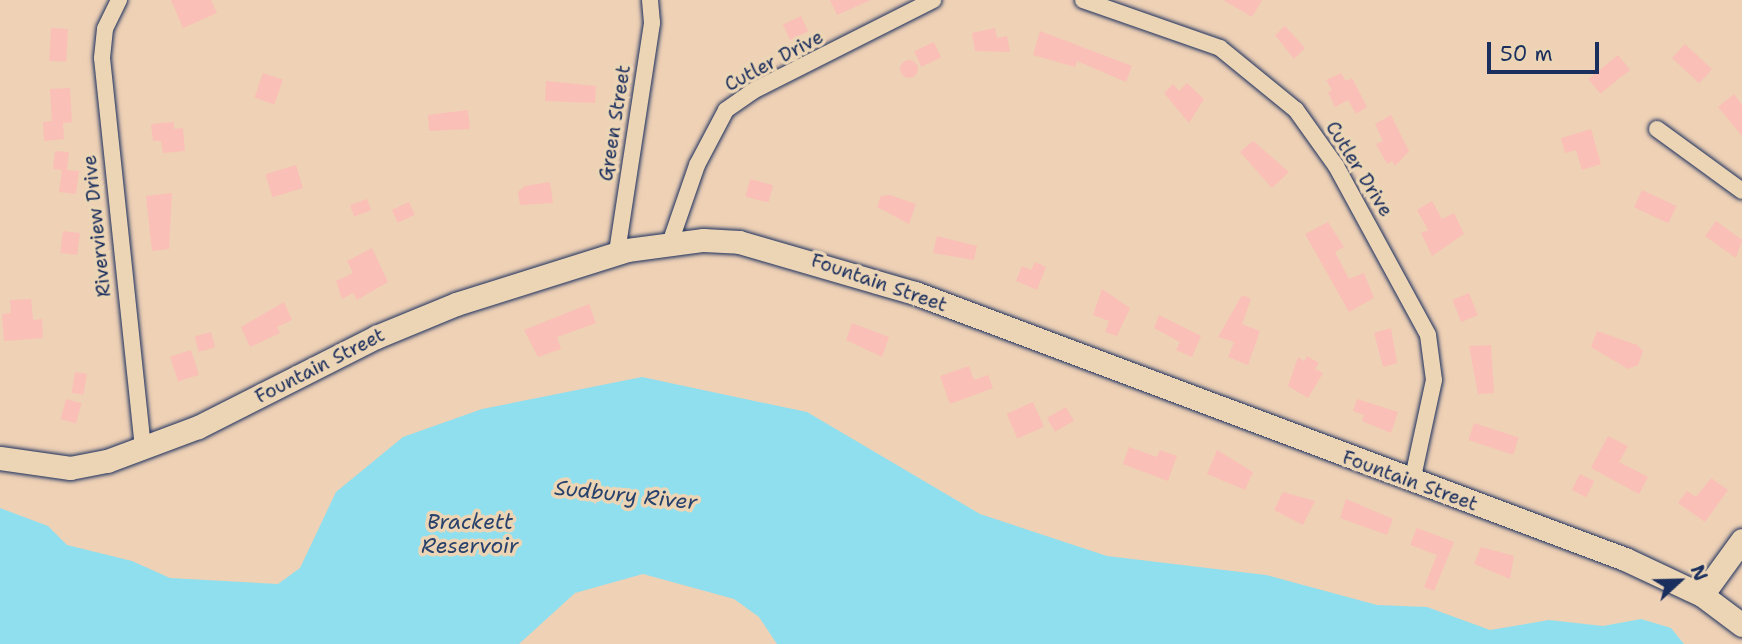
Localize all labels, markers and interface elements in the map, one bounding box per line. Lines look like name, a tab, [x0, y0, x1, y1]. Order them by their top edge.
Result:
street label: Cutler Drive	[721, 26, 827, 96]
scale bar	[1490, 28, 1602, 72]
text: 50 m	[1500, 40, 1553, 68]
street label: Green Street	[595, 63, 635, 183]
street label: Cutler Drive	[1321, 117, 1397, 221]
street label: Riverview Drive	[78, 154, 116, 298]
street label: Fountain Street	[808, 249, 950, 317]
street label: Fountain Street	[251, 324, 389, 408]
street label: Fountain Street	[1339, 446, 1481, 516]
water label: Sudbury River	[553, 475, 699, 515]
water label: Brackett Reservoir	[421, 509, 519, 559]
north arrow	[1644, 546, 1714, 616]
text: N	[1685, 561, 1713, 585]

